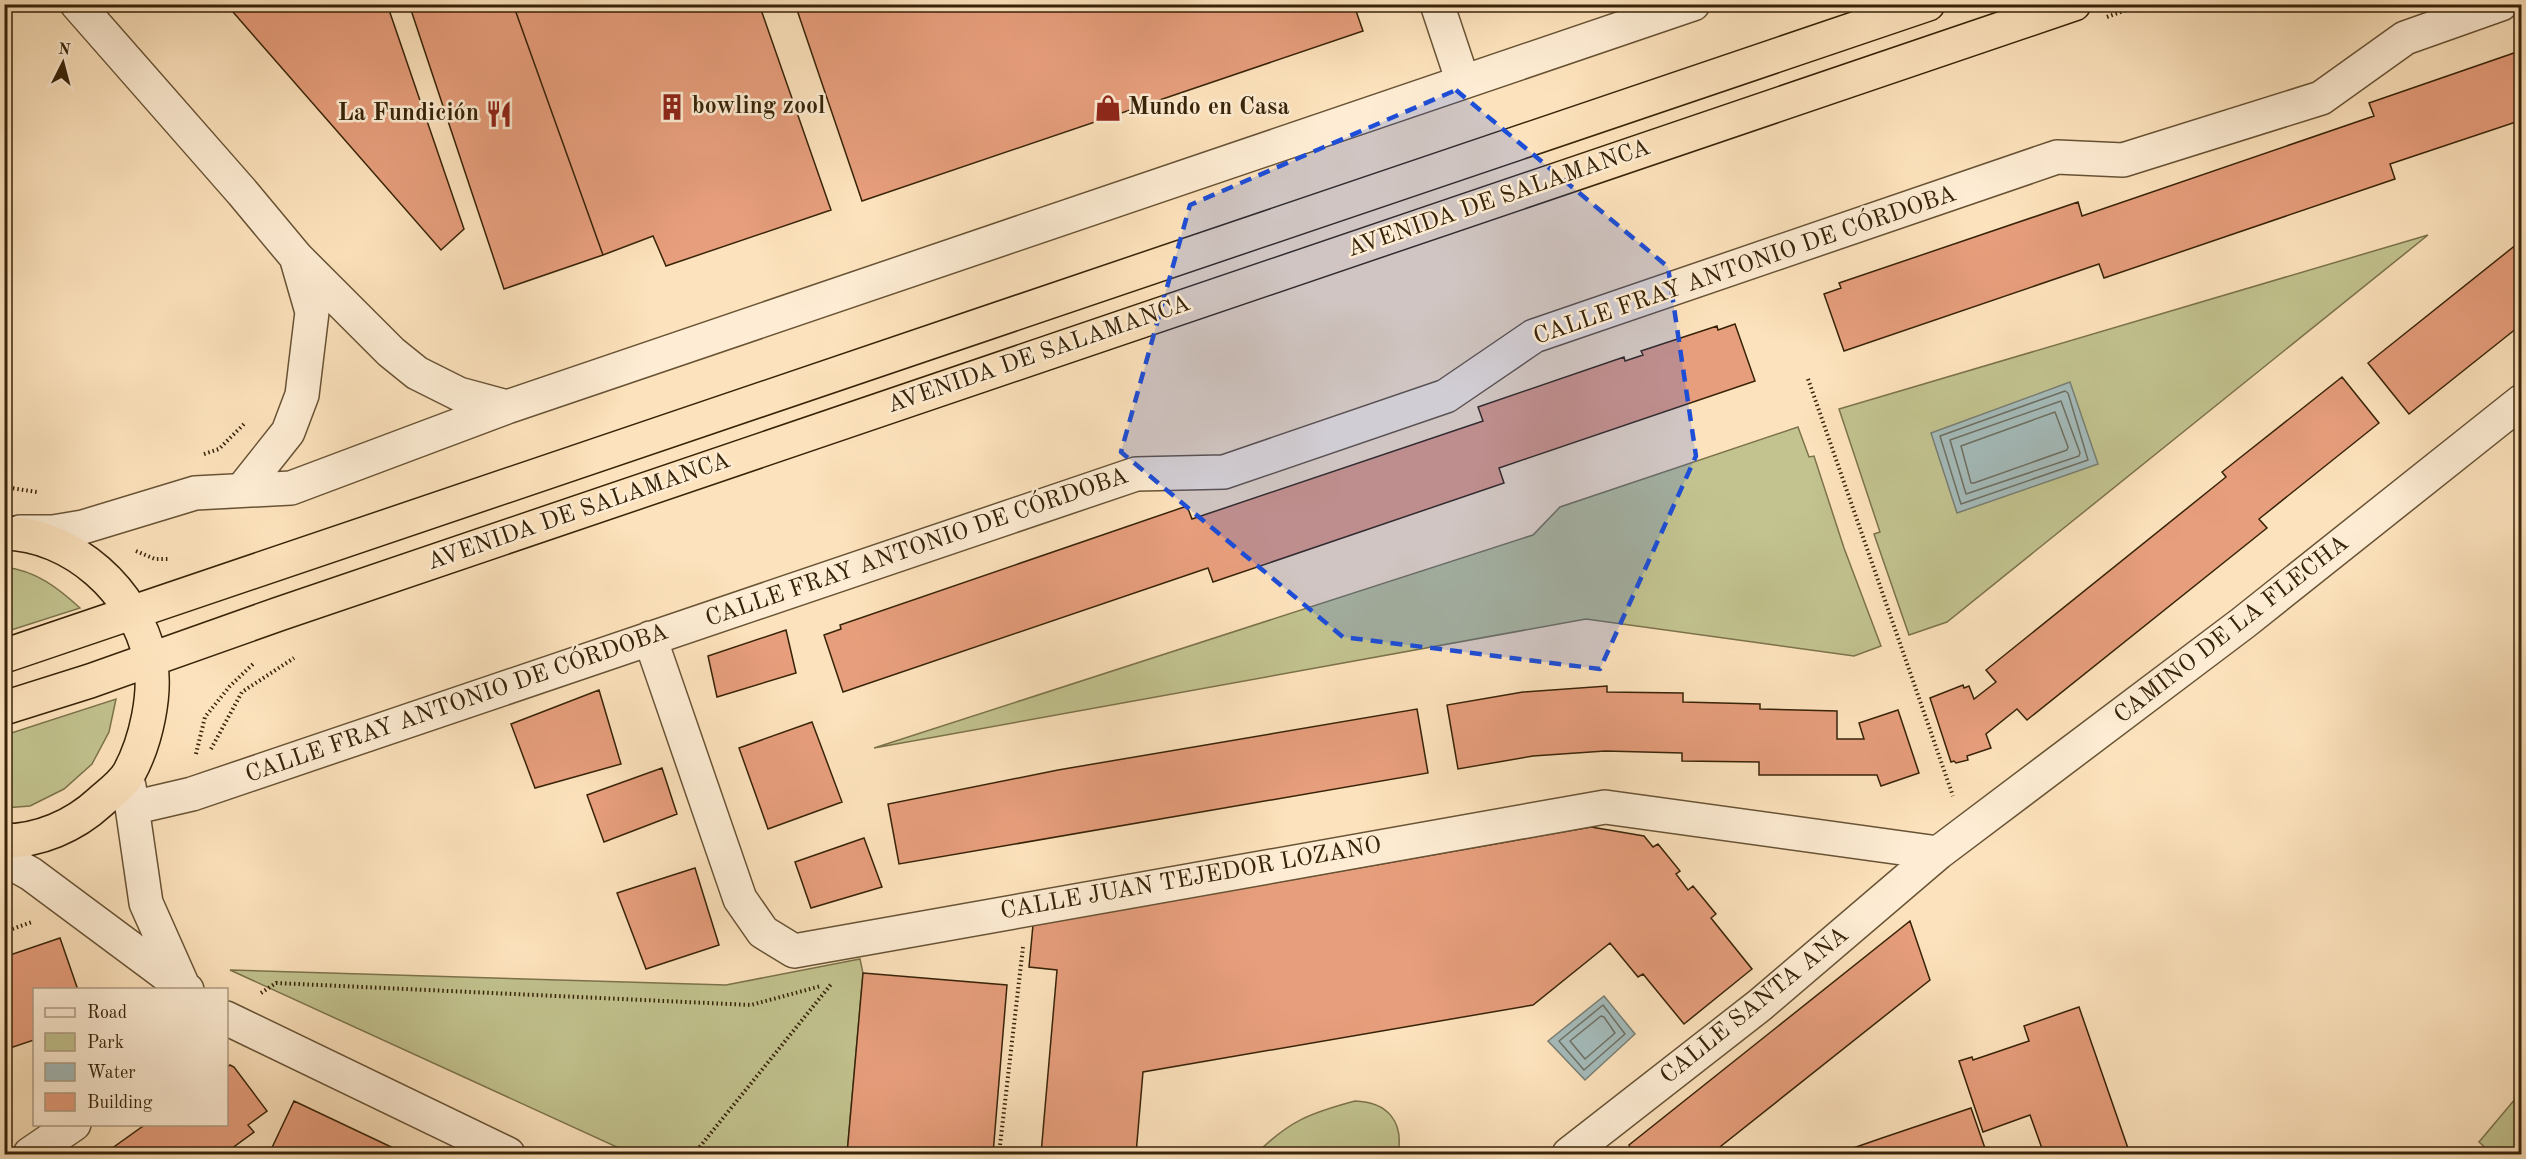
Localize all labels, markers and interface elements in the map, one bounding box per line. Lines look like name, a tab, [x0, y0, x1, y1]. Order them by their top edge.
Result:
north arrow	[33, 33, 93, 93]
text: N	[57, 41, 72, 59]
building icon: bowling zool	[657, 92, 687, 122]
shop icon: Mundo en Casa	[1093, 93, 1123, 123]
place label: bowling zool	[692, 95, 826, 119]
place label: Mundo en Casa	[1128, 96, 1290, 120]
restaurant icon: La Fundición	[484, 99, 514, 129]
place label: La Fundición	[338, 102, 479, 126]
street label: AVENIDA DE SALAMANCA	[1344, 136, 1654, 262]
street label: CALLE FRAY ANTONIO DE CÓRDOBA	[1529, 177, 1959, 350]
street label: AVENIDA DE SALAMANCA	[884, 292, 1194, 418]
street label: AVENIDA DE SALAMANCA	[424, 449, 734, 575]
street label: CALLE FRAY ANTONIO DE CÓRDOBA	[701, 459, 1131, 632]
street label: CAMINO DE LA FLECHA	[2110, 531, 2354, 729]
street label: CALLE FRAY ANTONIO DE CÓRDOBA	[241, 615, 671, 788]
street label: CALLE JUAN TEJEDOR LOZANO	[999, 834, 1383, 924]
street label: CALLE SANTA ANA	[1656, 923, 1854, 1089]
legend	[33, 988, 228, 1126]
text: Road	[87, 1004, 127, 1022]
text: Park	[87, 1034, 124, 1052]
text: Water	[87, 1064, 136, 1082]
text: Building	[87, 1094, 153, 1112]

